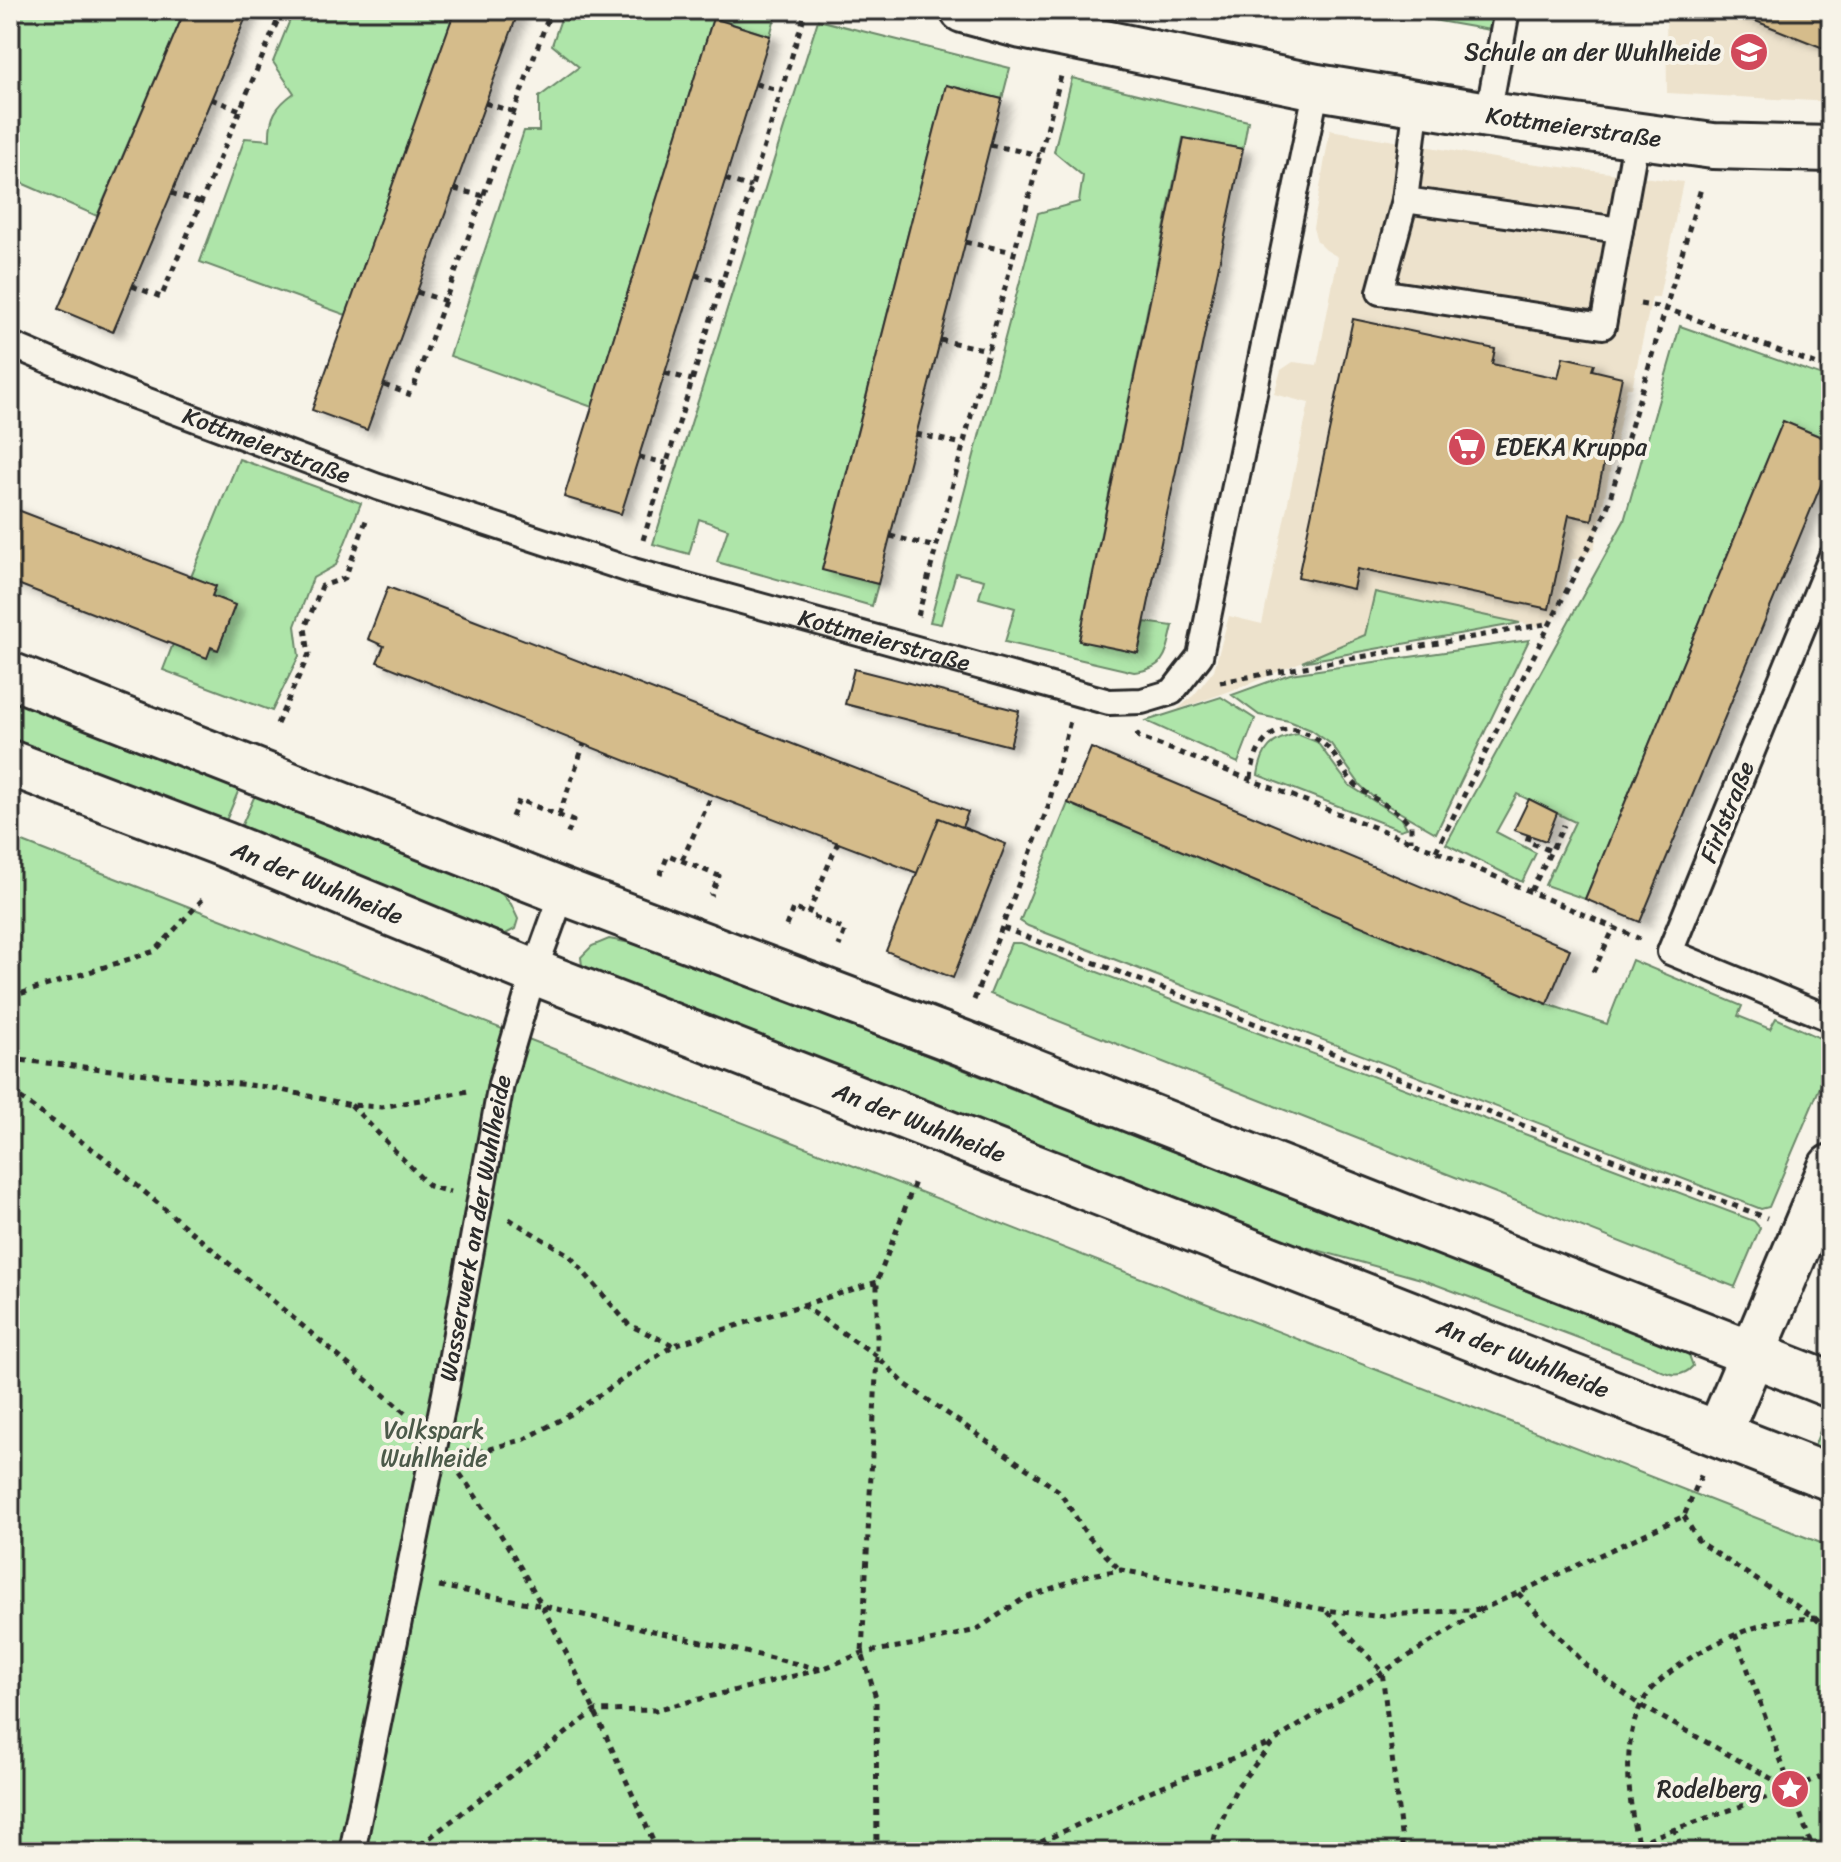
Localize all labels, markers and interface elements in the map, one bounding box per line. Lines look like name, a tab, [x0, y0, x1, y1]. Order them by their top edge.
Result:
place label: Schule an der Wuhlheide	[1464, 31, 1721, 73]
school or university icon: Schule an der Wuhlheide	[1728, 31, 1770, 73]
street label: Kottmeierstraße	[1483, 94, 1664, 160]
street label: Kottmeierstraße	[177, 395, 357, 496]
supermarket icon: EDEKA Kruppa	[1446, 426, 1488, 468]
place label: EDEKA Kruppa	[1495, 426, 1648, 468]
street label: Kottmeierstraße	[794, 596, 975, 684]
street label: Firlstraße	[1688, 754, 1767, 869]
street label: An der Wuhlheide	[224, 828, 410, 937]
street label: Wasserwerk an der Wuhlheide	[427, 1069, 524, 1385]
street label: An der Wuhlheide	[826, 1069, 1012, 1175]
street label: An der Wuhlheide	[1430, 1305, 1616, 1411]
park label: Volkspark Wuhlheide	[380, 1409, 488, 1479]
place label: Rodelberg	[1657, 1768, 1762, 1810]
place icon: Rodelberg	[1769, 1768, 1811, 1810]

